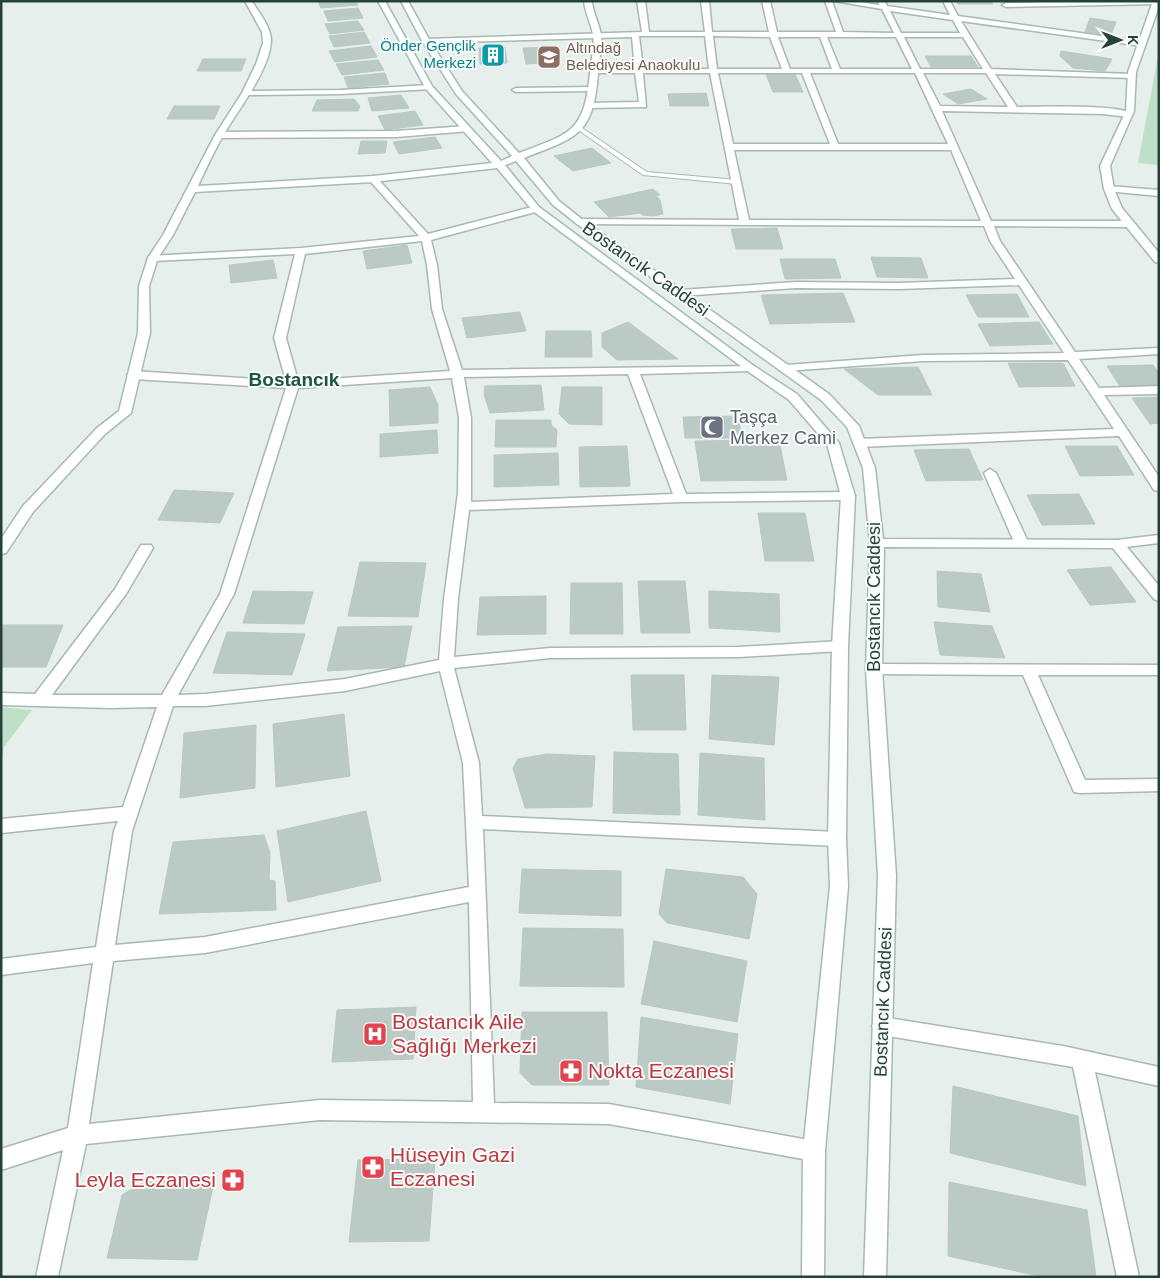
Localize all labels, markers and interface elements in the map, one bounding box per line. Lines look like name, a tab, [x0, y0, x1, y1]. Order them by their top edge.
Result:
north arrow	[1095, 15, 1145, 65]
text: K	[1125, 35, 1141, 45]
place label: Önder Gençlik Merkezi	[380, 37, 476, 71]
place label: Altındağ Belediyesi Anaokulu	[566, 39, 700, 73]
building icon: Önder Gençlik Merkezi	[480, 42, 506, 68]
school or university icon: Altındağ Belediyesi Anaokulu	[536, 44, 562, 70]
street label: Bostancık Caddesi	[579, 218, 713, 320]
district label: Bostancık	[249, 369, 340, 390]
place label: Taşça Merkez Cami	[730, 407, 836, 448]
mosque icon: Taşça Merkez Cami	[699, 414, 725, 440]
street label: Bostancık Caddesi	[864, 522, 884, 672]
street label: Bostancık Caddesi	[870, 927, 896, 1077]
place label: Bostancık Aile Sağlığı Merkezi	[392, 1010, 537, 1057]
hospital icon: Bostancık Aile Sağlığı Merkezi	[362, 1021, 388, 1047]
pharmacy icon: Nokta Eczanesi	[558, 1058, 584, 1084]
place label: Nokta Eczanesi	[588, 1059, 734, 1082]
place label: Hüseyin Gazi Eczanesi	[390, 1143, 515, 1190]
pharmacy icon: Hüseyin Gazi Eczanesi	[360, 1154, 386, 1180]
pharmacy icon: Leyla Eczanesi	[220, 1167, 246, 1193]
place label: Leyla Eczanesi	[75, 1168, 216, 1191]

